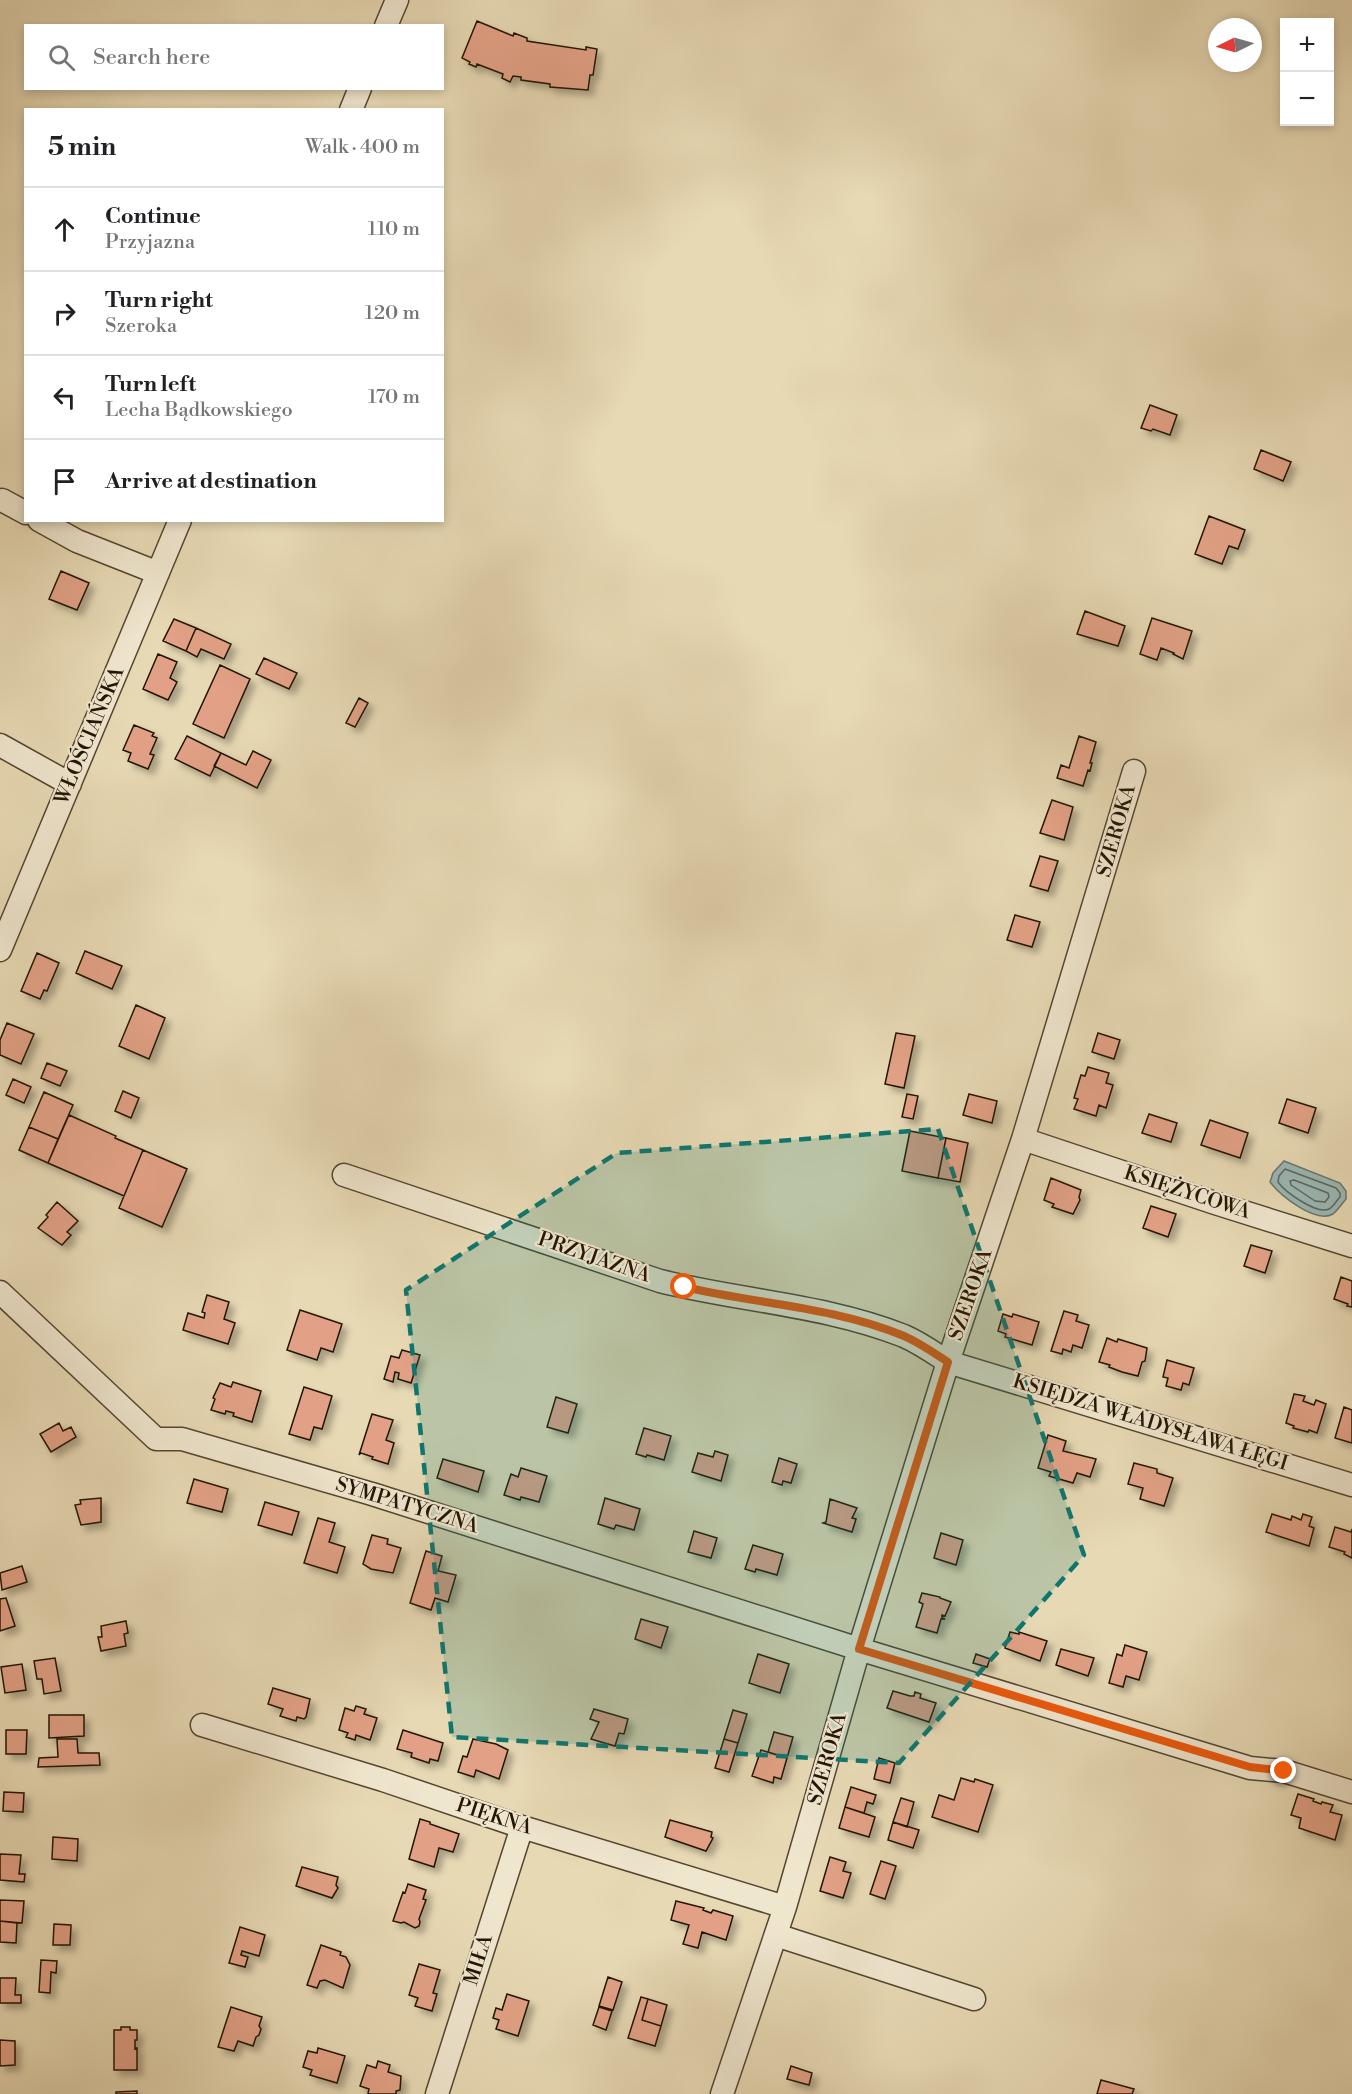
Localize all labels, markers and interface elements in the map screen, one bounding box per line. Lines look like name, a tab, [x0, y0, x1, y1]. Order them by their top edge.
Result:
north arrow	[1208, 18, 1262, 72]
map controls	[1280, 18, 1334, 126]
button: +	[1280, 18, 1334, 72]
search box	[24, 24, 444, 90]
icon: search	[45, 41, 78, 74]
text: Search here	[93, 44, 210, 71]
button: −	[1280, 72, 1334, 126]
text: 5 min	[48, 131, 116, 163]
text: Walk · 400 m	[305, 135, 420, 160]
text: Continue	[105, 203, 201, 230]
icon: ahead	[48, 213, 81, 246]
text: 110 m	[368, 217, 420, 242]
text: Przyjazna	[105, 230, 195, 255]
text: Turn right	[105, 287, 213, 314]
icon: right	[48, 297, 81, 330]
text: 120 m	[365, 301, 420, 326]
text: Szeroka	[105, 314, 177, 339]
text: Turn left	[105, 371, 196, 398]
icon: left	[48, 381, 81, 414]
text: 170 m	[368, 385, 420, 410]
text: Lecha Bądkowskiego	[105, 398, 293, 423]
icon: arrive	[48, 465, 81, 498]
text: Arrive at destination	[105, 468, 317, 495]
street label: WŁOŚCIAŃSKA	[48, 662, 131, 810]
street label: SZEROKA	[1092, 781, 1142, 880]
street label: KSIĘŻYCOWA	[1121, 1160, 1255, 1226]
street label: PRZYJAZNA	[534, 1227, 655, 1289]
street label: SZEROKA	[944, 1245, 999, 1344]
route start	[670, 1273, 696, 1299]
street label: KSIĘDZA WŁADYSŁAWA ŁĘGI	[1009, 1369, 1291, 1477]
street label: SYMPATYCZNA	[333, 1472, 483, 1540]
street label: SZEROKA	[803, 1709, 853, 1808]
route end	[1270, 1757, 1296, 1783]
street label: PIĘKNA	[453, 1793, 536, 1841]
street label: MIŁA	[459, 1930, 499, 1989]

